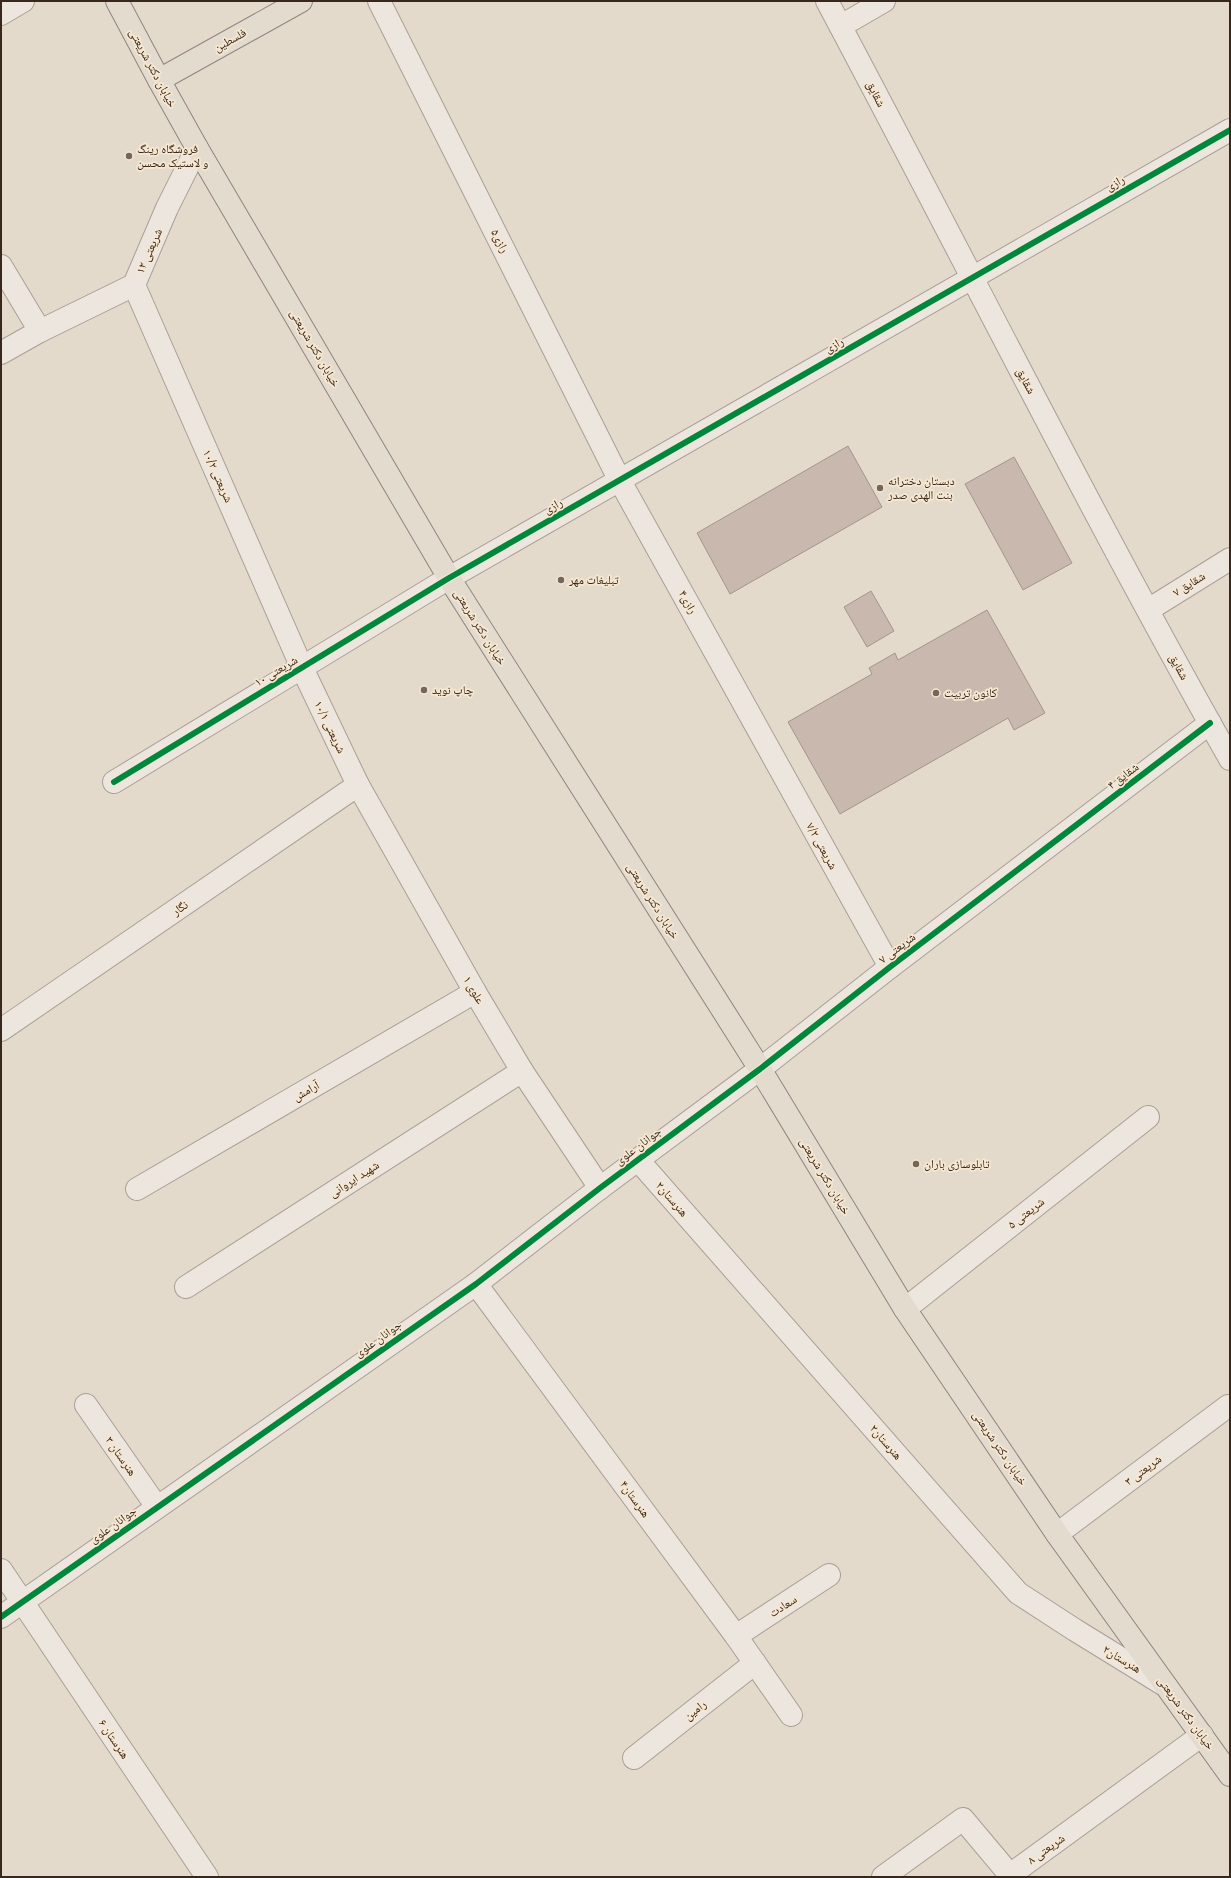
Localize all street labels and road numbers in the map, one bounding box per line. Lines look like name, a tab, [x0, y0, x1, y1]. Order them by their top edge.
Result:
street label: فلسطین	[210, 24, 251, 59]
street label: خیابان دکتر شریعتی	[122, 25, 182, 112]
street label: شقایق	[859, 78, 890, 112]
street label: رازی	[1102, 170, 1130, 198]
street label: شریعتی ۱۲	[131, 225, 170, 278]
street label: رازی۵	[484, 226, 514, 258]
street label: خیابان دکتر شریعتی	[283, 306, 345, 392]
street label: رازی	[821, 332, 849, 360]
street label: شقایق	[1009, 365, 1040, 399]
street label: شریعتی ۱۰/۲	[196, 446, 238, 507]
street label: رازی	[540, 493, 568, 521]
street label: شقایق ۷	[1169, 567, 1210, 604]
street label: خیابان دکتر شریعتی	[447, 585, 511, 671]
street label: رازی۴	[671, 587, 702, 619]
street label: شریعتی ۱۰	[251, 651, 303, 694]
street label: شقایق	[1162, 651, 1194, 685]
street label: شریعتی ۱۰/۱	[307, 698, 351, 758]
street label: شقایق ۴	[1103, 758, 1144, 796]
street label: شریعتی ۷/۲	[799, 819, 842, 874]
street label: خیابان دکتر شریعتی	[620, 859, 684, 945]
street label: نگار	[167, 896, 194, 923]
street label: ۷ شریعتی	[875, 928, 921, 970]
street label: علوی ۱	[456, 972, 489, 1009]
street label: آرامش	[289, 1076, 325, 1108]
street label: جوانان علوی	[611, 1122, 667, 1172]
street label: خیابان دکتر شریعتی	[792, 1134, 855, 1220]
street label: شهید ایروانی	[325, 1156, 385, 1205]
street label: هنرستان۲	[649, 1177, 693, 1223]
street label: شریعتی ۵	[1004, 1193, 1050, 1236]
street label: جوانان علوی	[351, 1316, 407, 1364]
street label: خیابان دکتر شریعتی	[966, 1407, 1032, 1491]
street label: هنرستان۲	[863, 1420, 907, 1466]
street label: هنرستان ۳	[98, 1432, 141, 1481]
street label: شریعتی ۳	[1121, 1450, 1167, 1492]
street label: هنرستان۴	[613, 1477, 655, 1523]
street label: جوانان علوی	[86, 1502, 142, 1550]
street label: سعادت	[765, 1590, 802, 1624]
street label: هنرستان۲	[1098, 1640, 1145, 1680]
street label: خیابان دکتر شریعتی	[1151, 1672, 1219, 1756]
street label: رامین	[680, 1695, 712, 1727]
street label: هنرستان ۶	[92, 1715, 134, 1764]
street label: شریعتی ۸	[1024, 1829, 1070, 1871]

